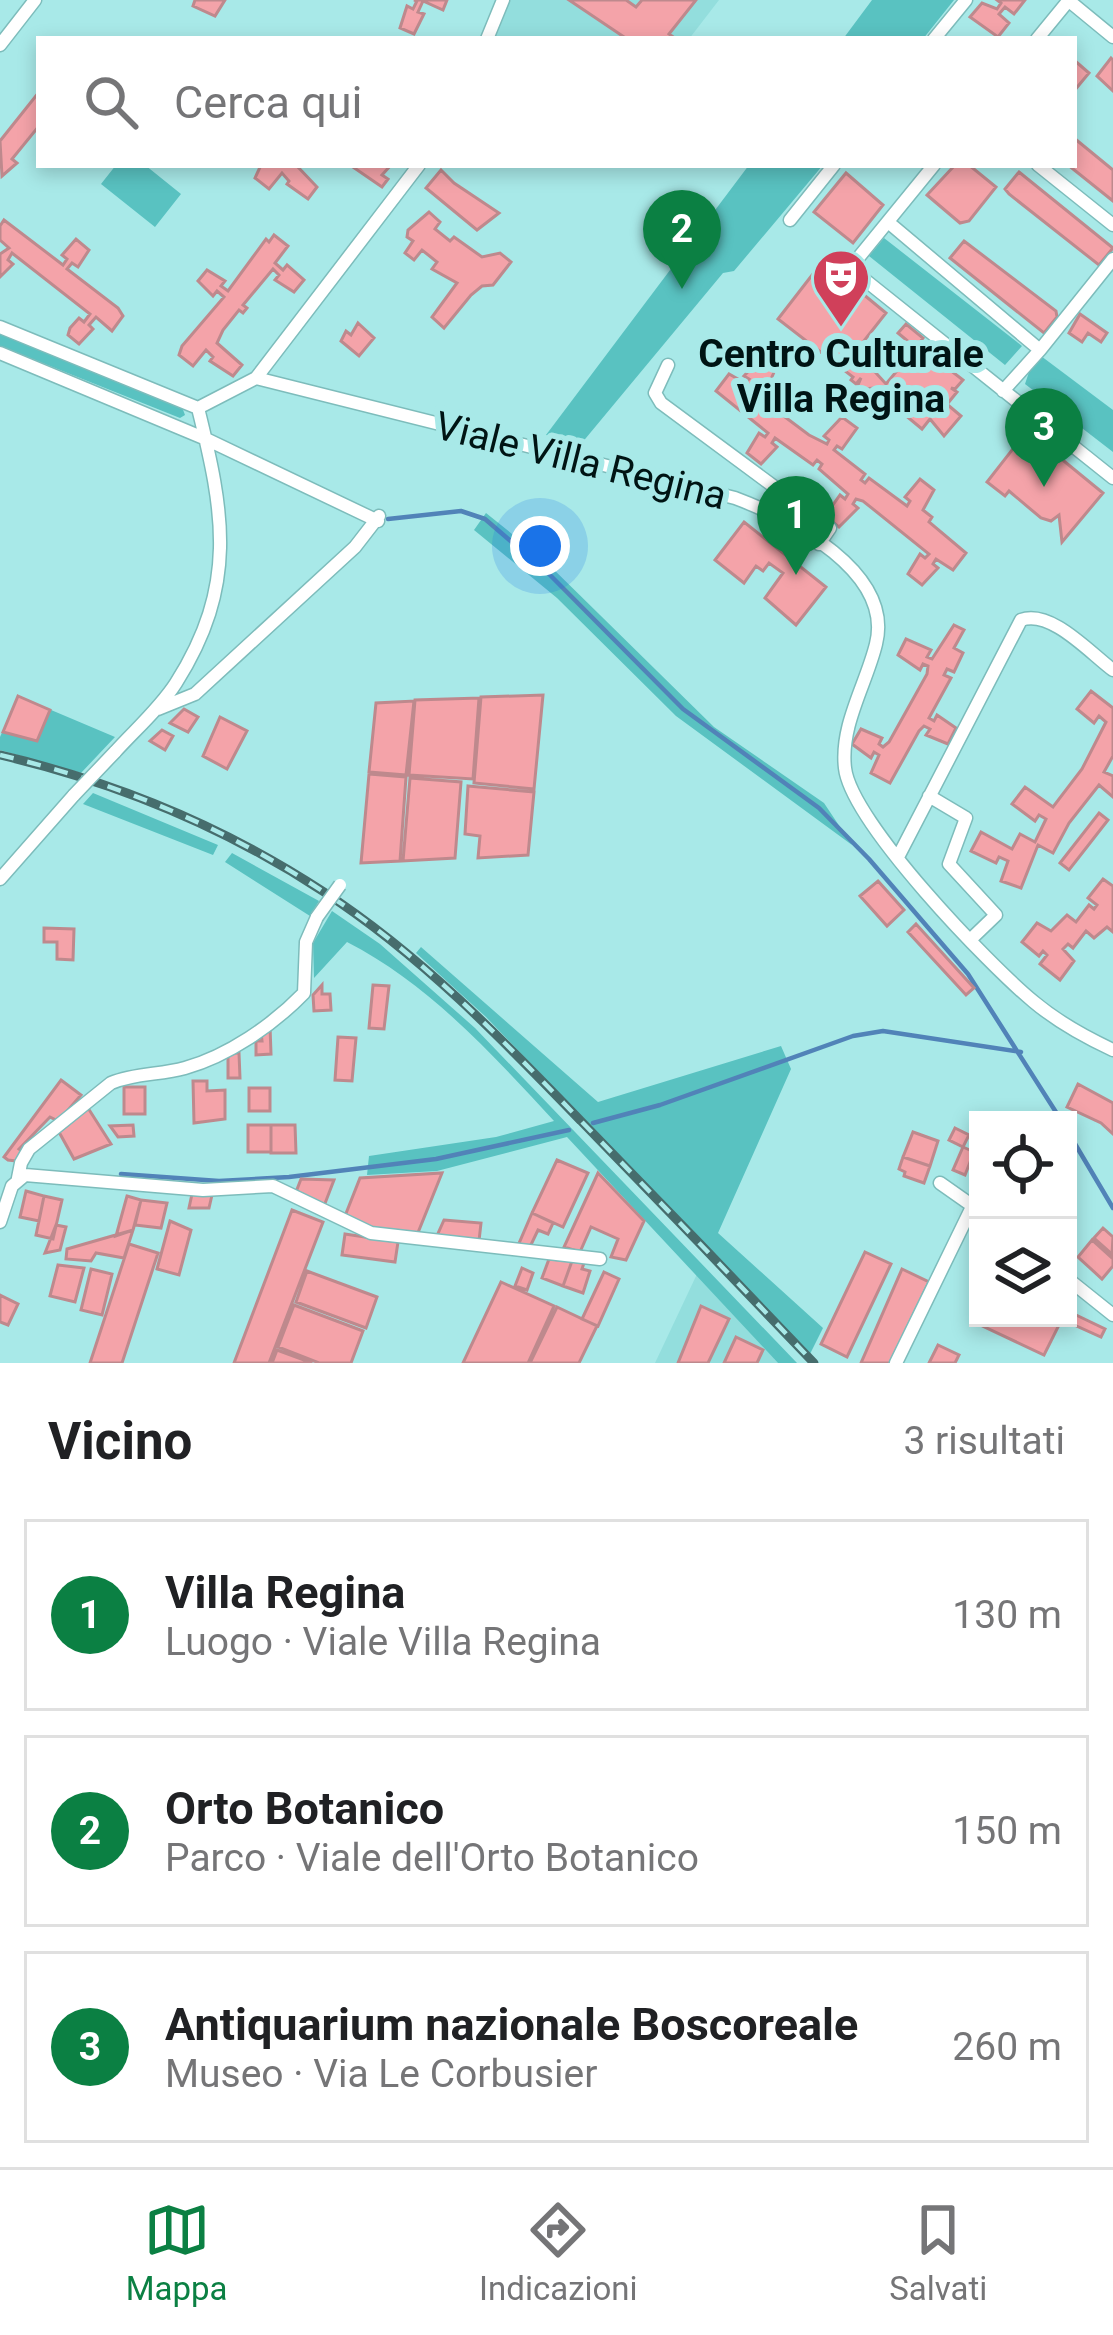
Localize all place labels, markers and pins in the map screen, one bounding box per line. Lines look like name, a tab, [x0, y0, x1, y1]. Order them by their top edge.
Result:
pin: 2	[643, 190, 721, 289]
theatre icon: Centro Culturale Villa Regina	[810, 247, 872, 329]
place label: Centro Culturale Villa Regina	[698, 331, 984, 422]
pin: 3	[1005, 388, 1083, 487]
pin: 1	[757, 476, 835, 575]

